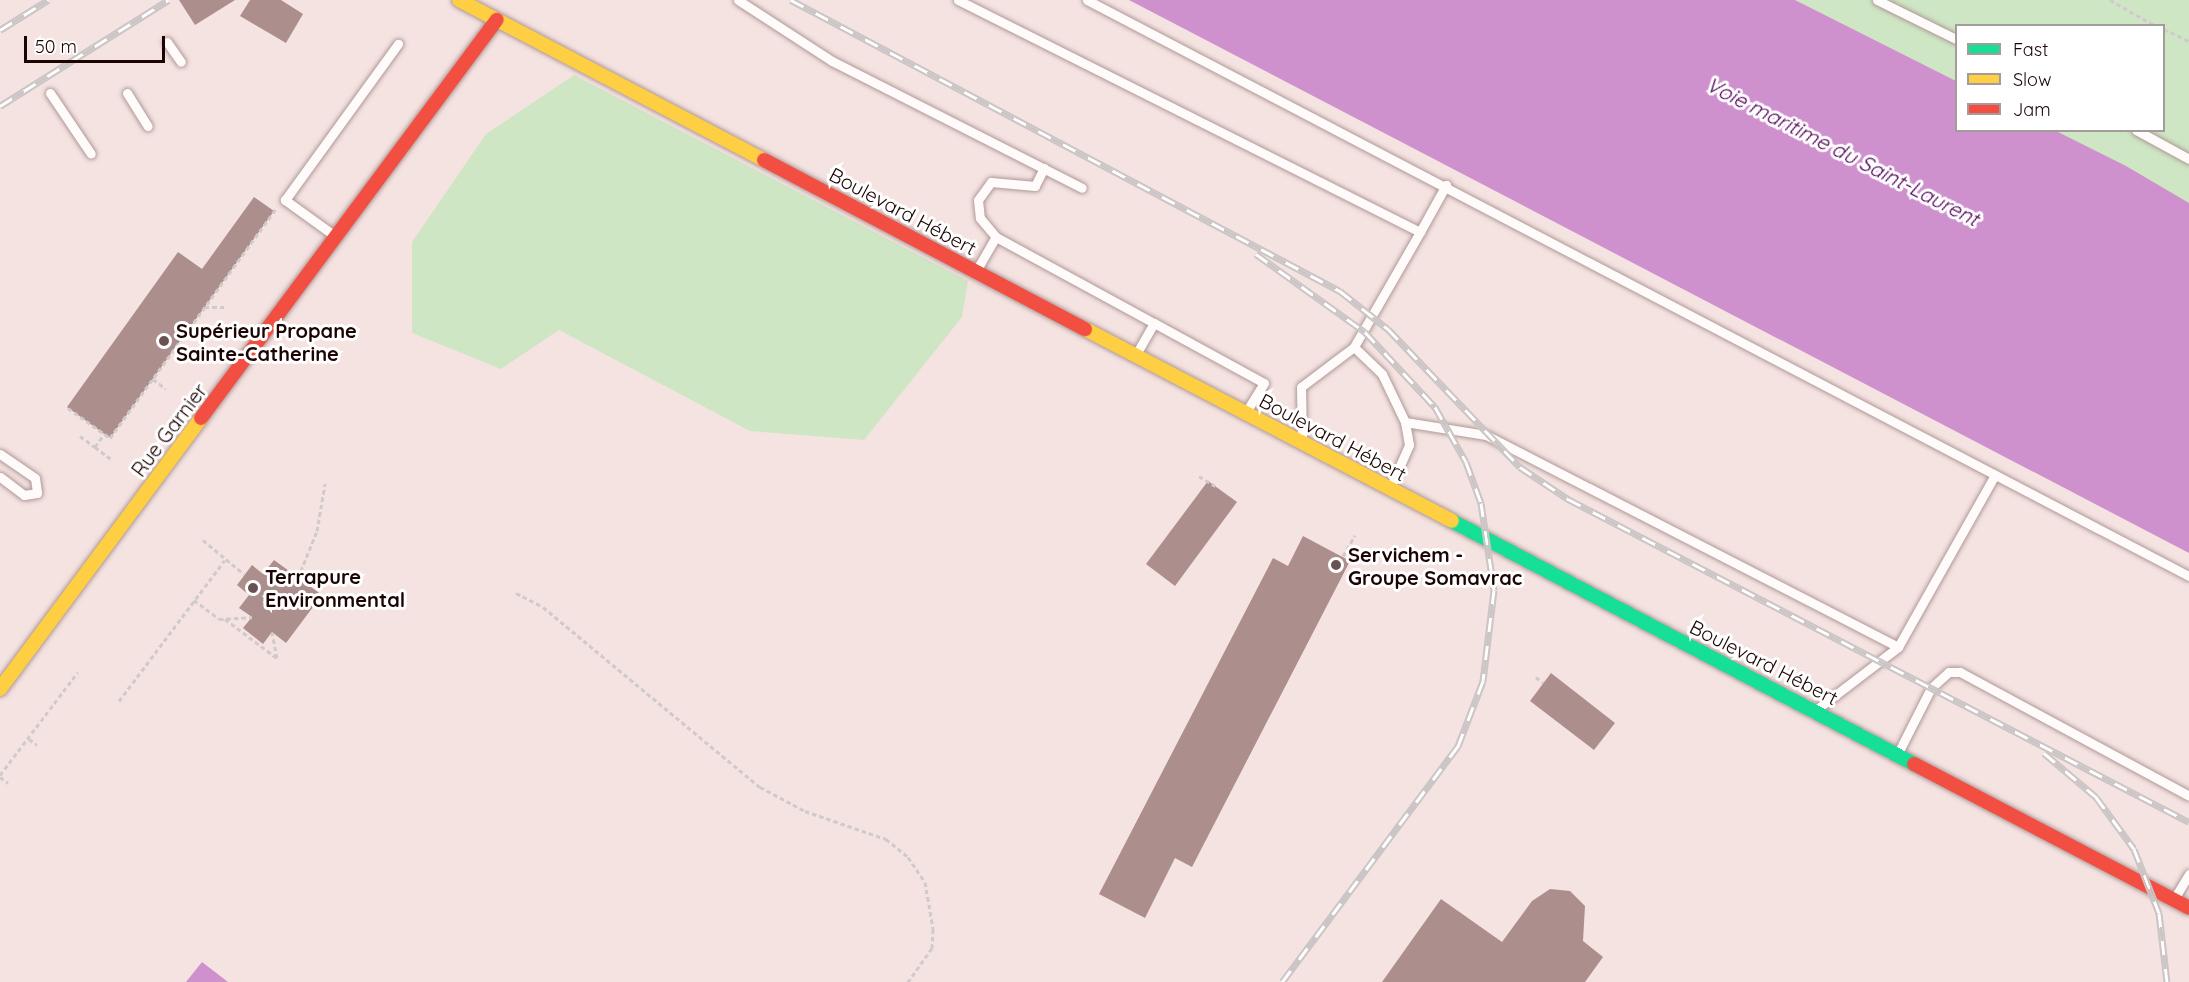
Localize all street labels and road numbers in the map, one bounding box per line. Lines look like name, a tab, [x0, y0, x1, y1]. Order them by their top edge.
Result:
street label: Boulevard Hébert	[825, 162, 981, 260]
street label: Rue Garnier	[126, 379, 212, 481]
street label: Boulevard Hébert	[1255, 388, 1411, 486]
street label: Boulevard Hébert	[1686, 614, 1842, 710]

